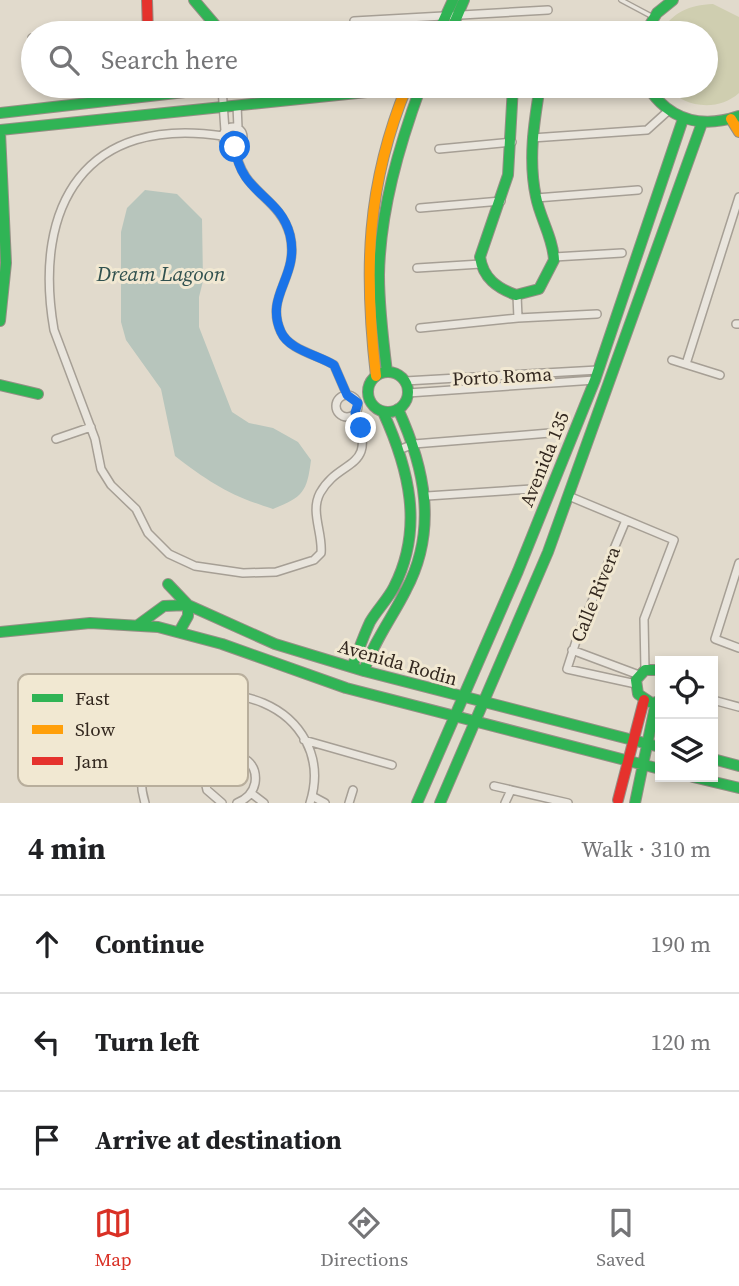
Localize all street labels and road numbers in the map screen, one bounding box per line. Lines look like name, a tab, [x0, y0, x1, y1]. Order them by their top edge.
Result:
street label: Porto Roma	[451, 360, 553, 392]
street label: Avenida 135	[513, 407, 575, 511]
street label: Calle Rivera	[564, 542, 626, 646]
street label: Avenida Rodin	[335, 633, 461, 691]

